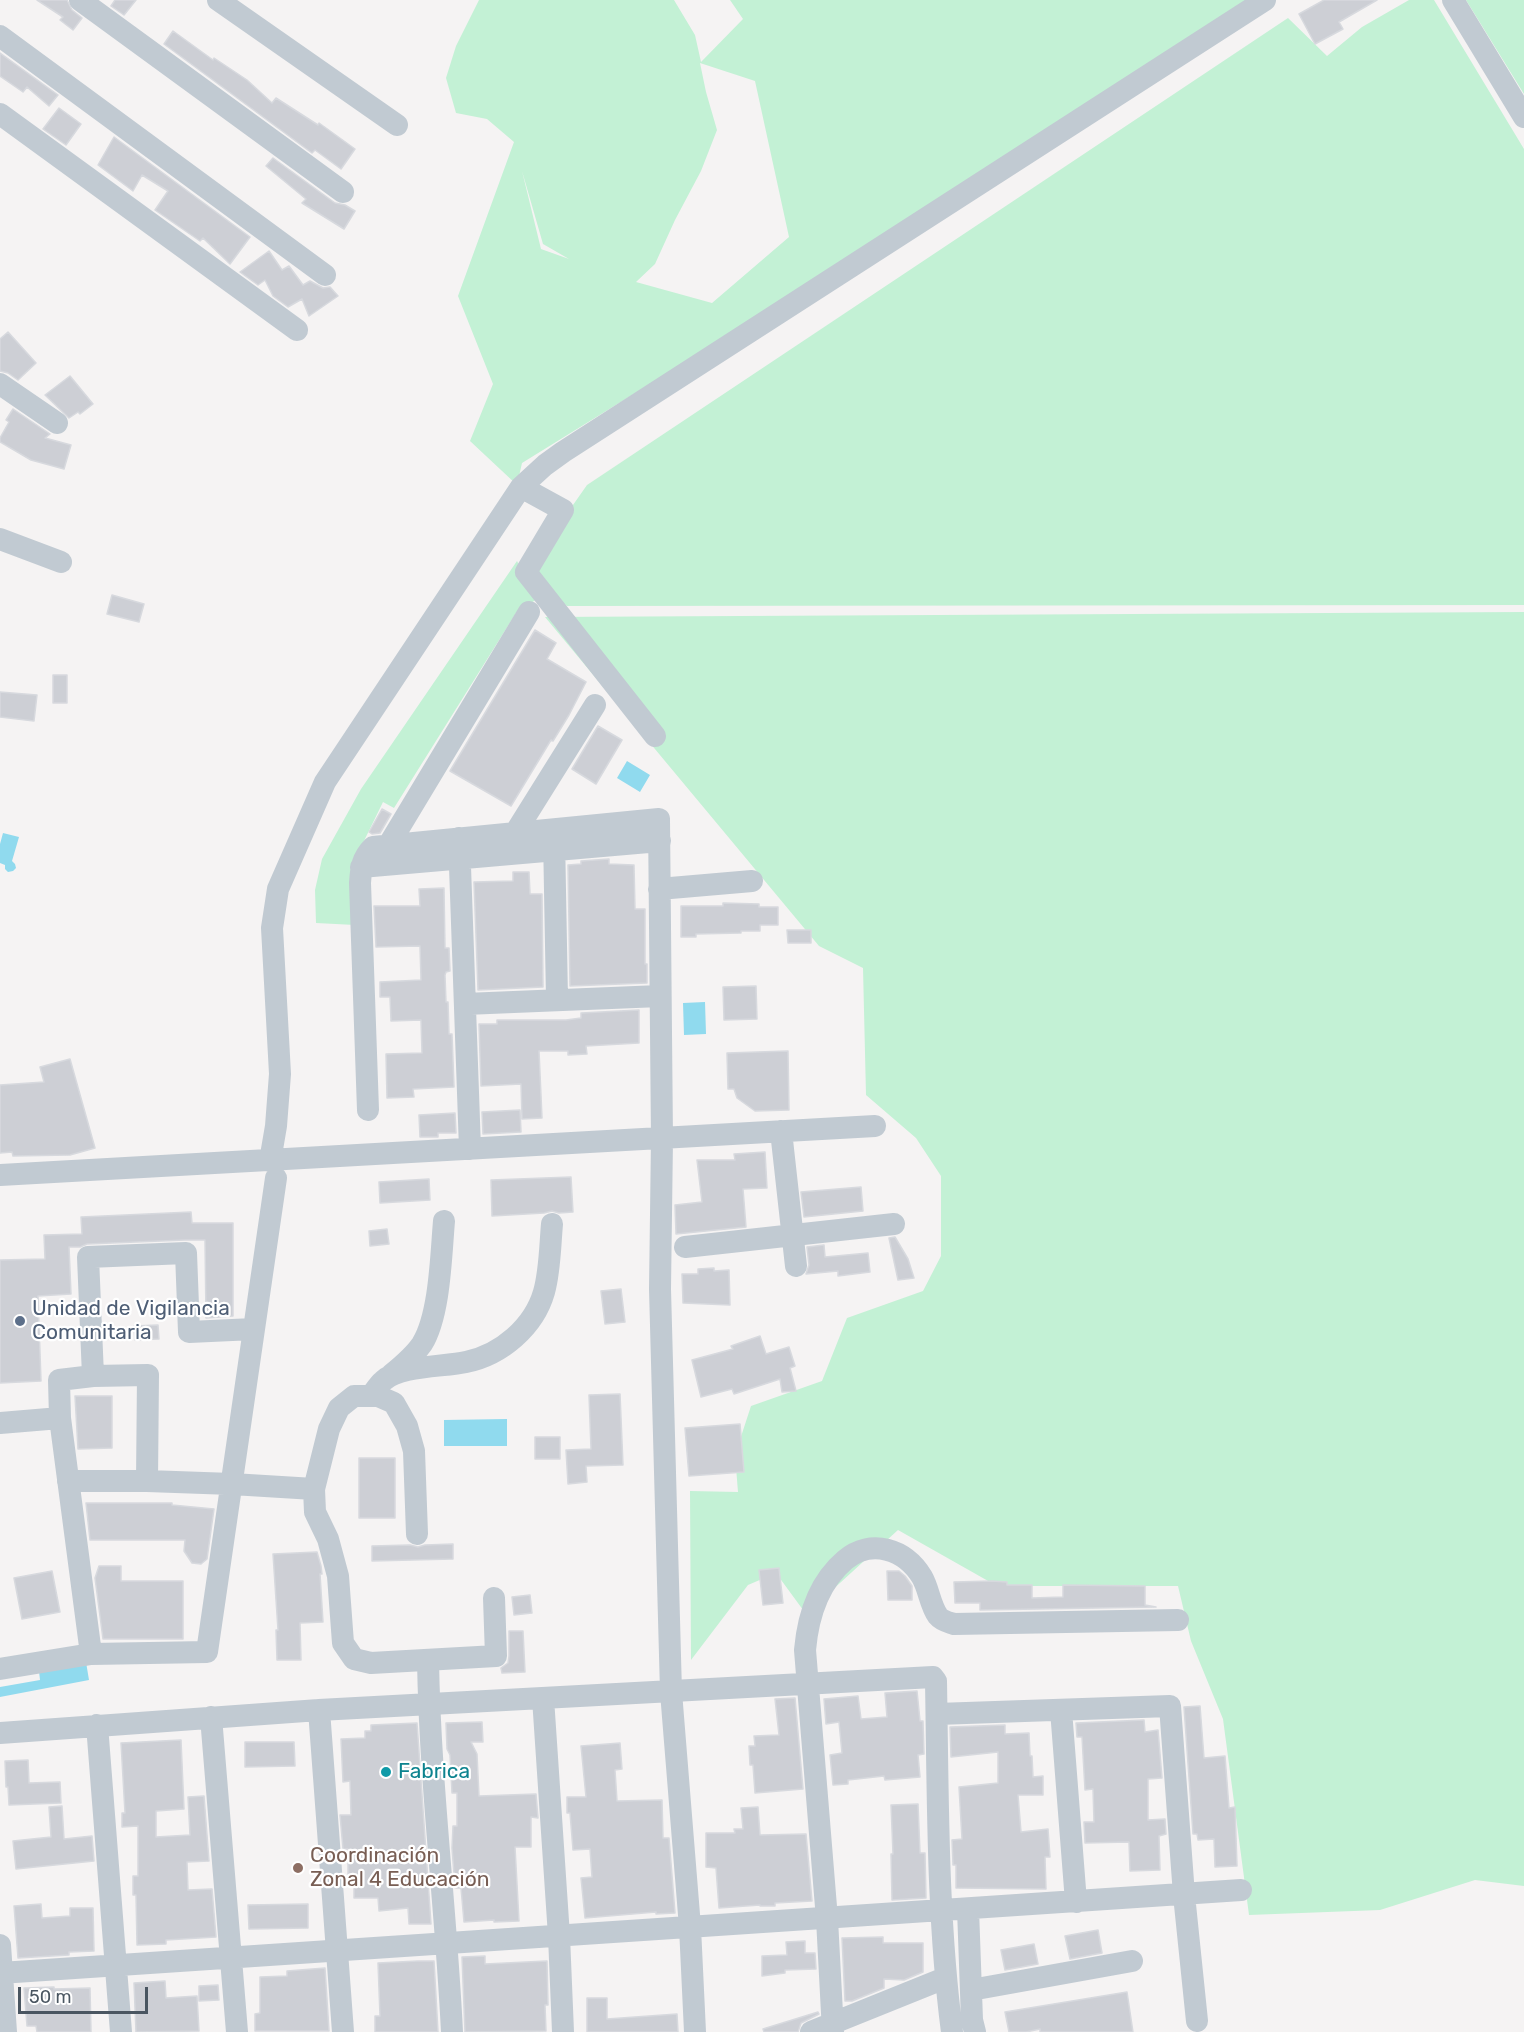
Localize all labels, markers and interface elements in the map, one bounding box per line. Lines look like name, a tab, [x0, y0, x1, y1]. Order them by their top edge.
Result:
place label: Unidad de Vigilancia Comunitaria	[32, 1296, 230, 1346]
marker: Unidad de Vigilancia Comunitaria	[13, 1314, 27, 1328]
place label: Fabrica	[398, 1759, 470, 1785]
marker: Fabrica	[379, 1765, 393, 1779]
place label: Coordinación Zonal 4 Educación	[310, 1843, 489, 1893]
marker: Coordinación Zonal 4 Educación	[291, 1861, 305, 1875]
scale bar	[21, 1975, 152, 2013]
text: 50 m	[29, 1986, 72, 2008]

